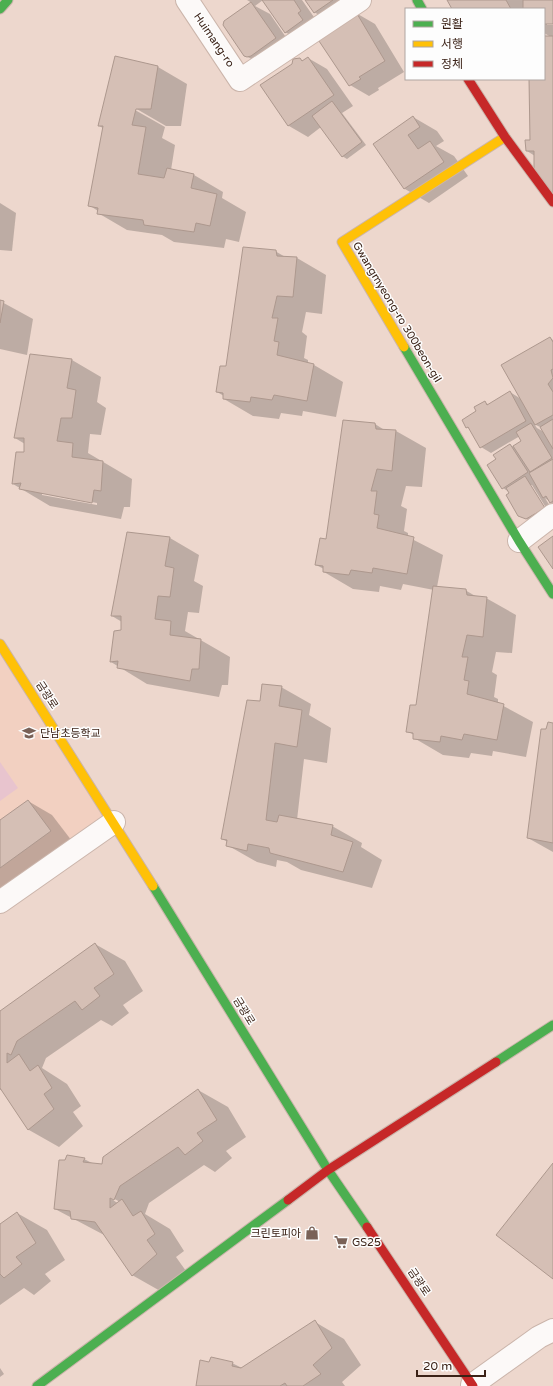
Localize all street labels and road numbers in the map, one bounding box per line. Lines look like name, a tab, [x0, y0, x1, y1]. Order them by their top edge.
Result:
street label: Huimang-ro	[191, 10, 237, 70]
street label: Gwangmyeong-ro 300beon-gil	[350, 239, 444, 385]
street label: 금광로	[33, 679, 61, 711]
street label: 금광로	[230, 995, 258, 1027]
street label: 금광로	[405, 1266, 433, 1298]

